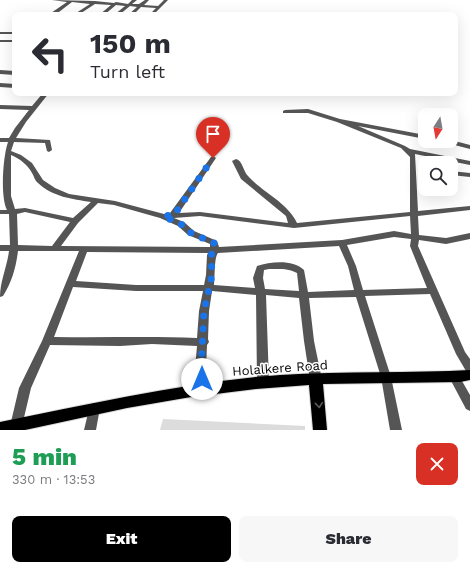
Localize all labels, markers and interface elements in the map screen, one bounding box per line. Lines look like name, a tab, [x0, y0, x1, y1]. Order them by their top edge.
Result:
text: 150 m	[90, 27, 171, 60]
icon: left	[24, 28, 76, 80]
text: Turn left	[90, 61, 165, 82]
north arrow	[418, 108, 458, 148]
map controls	[418, 108, 458, 196]
pin	[196, 117, 230, 158]
icon: arrive	[202, 123, 224, 145]
button: search	[418, 156, 458, 196]
street label: Holalkere Road	[232, 357, 328, 379]
position arrow	[181, 358, 223, 400]
one-way arrow	[314, 402, 323, 408]
text: 5 min	[12, 443, 77, 471]
button: close	[416, 443, 458, 485]
text: 330 m · 13:53	[12, 472, 95, 487]
button: Exit	[12, 516, 231, 562]
button: Share	[239, 516, 458, 562]

